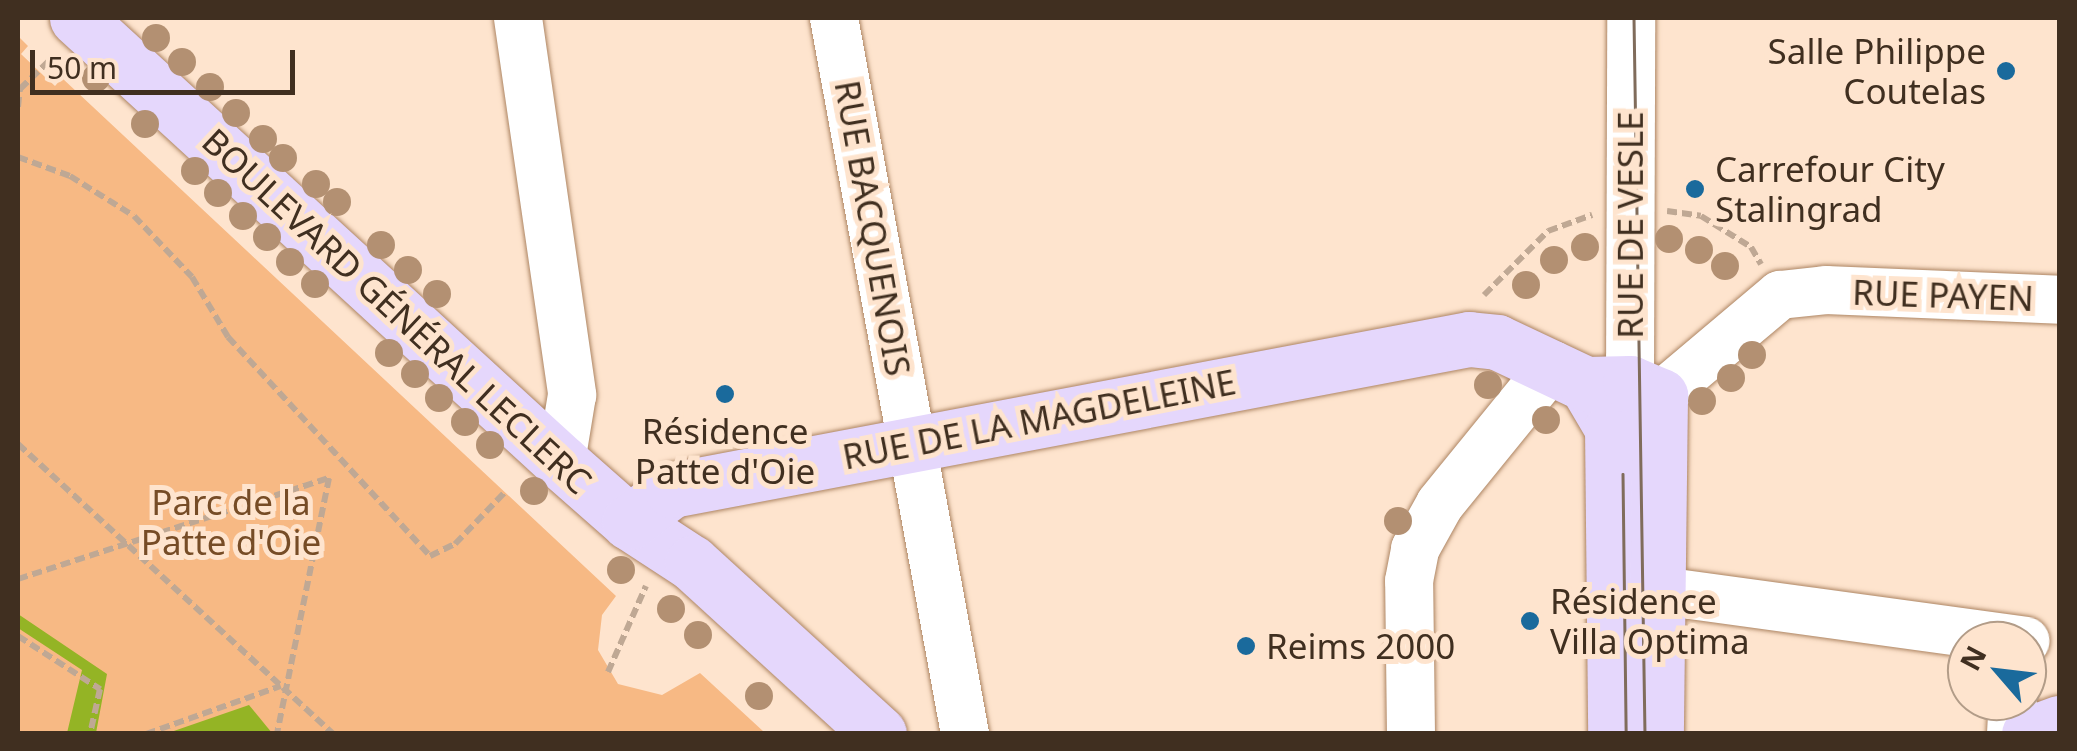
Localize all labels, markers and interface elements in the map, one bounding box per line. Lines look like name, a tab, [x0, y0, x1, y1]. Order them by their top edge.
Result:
scale bar	[35, 30, 300, 92]
place label: Salle Philippe Coutelas	[1768, 30, 1986, 112]
text: 50 m	[47, 47, 117, 88]
marker: Salle Philippe Coutelas	[1995, 60, 2017, 82]
street label: RUE BACQUENOIS	[826, 77, 920, 379]
street label: RUE DE VESLE	[1609, 111, 1651, 339]
street label: BOULEVARD GÉNÉRAL LECLERC	[194, 120, 600, 502]
place label: Carrefour City Stalingrad	[1715, 148, 1945, 230]
marker: Carrefour City Stalingrad	[1684, 178, 1706, 200]
street label: RUE PAYEN	[1852, 271, 2034, 319]
street label: RUE DE LA MAGDELEINE	[839, 360, 1239, 478]
marker: Résidence Patte d'Oie	[714, 383, 736, 405]
place label: Résidence Patte d'Oie	[635, 410, 815, 492]
park label: Parc de la Patte d'Oie	[141, 481, 321, 563]
place label: Résidence Villa Optima	[1550, 580, 1750, 662]
marker: Résidence Villa Optima	[1519, 610, 1541, 632]
north arrow	[1947, 621, 2047, 721]
place label: Reims 2000	[1266, 625, 1455, 667]
marker: Reims 2000	[1235, 635, 1257, 657]
text: N	[1950, 639, 1994, 677]

